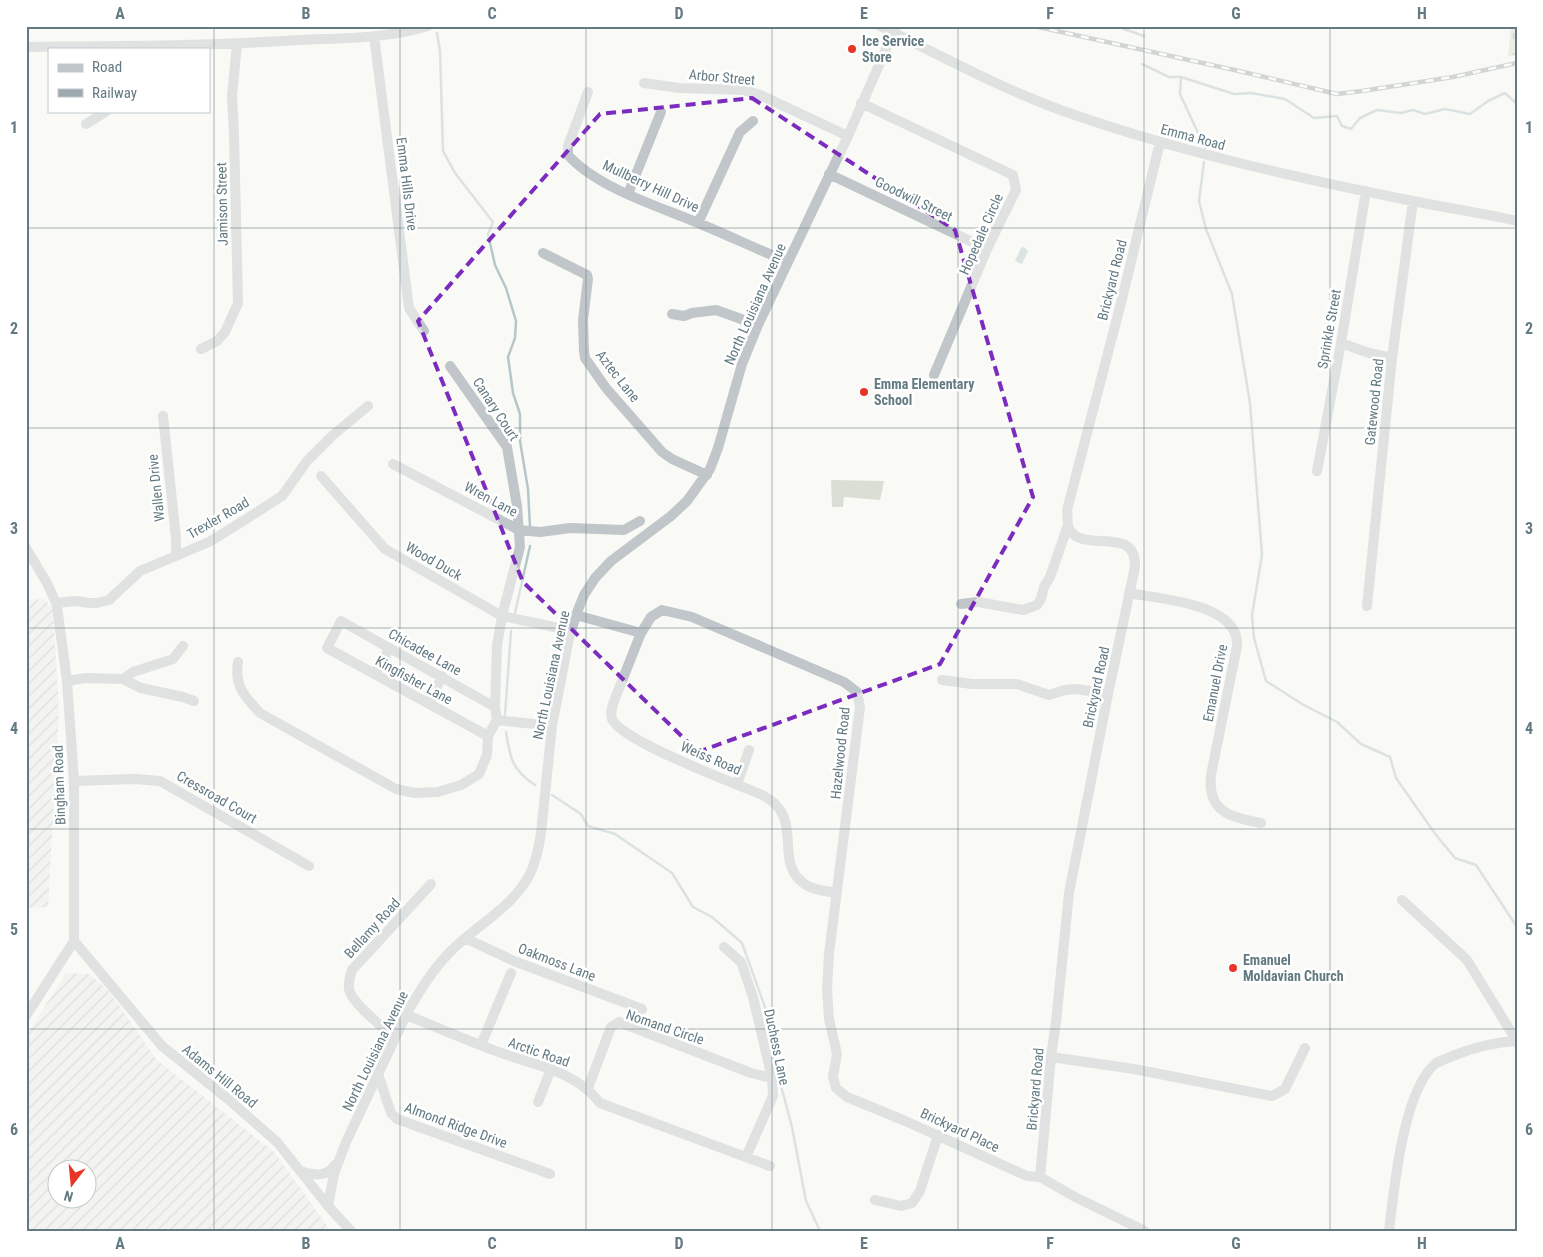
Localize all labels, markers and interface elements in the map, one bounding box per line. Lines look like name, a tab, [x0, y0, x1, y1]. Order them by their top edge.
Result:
text: A	[115, 4, 125, 23]
text: B	[302, 4, 311, 23]
text: C	[487, 4, 497, 23]
text: D	[674, 4, 684, 23]
text: E	[860, 4, 868, 23]
text: F	[1046, 4, 1054, 23]
text: G	[1231, 4, 1241, 23]
text: H	[1417, 4, 1427, 23]
place label: Ice Service Store	[862, 33, 924, 65]
marker: Ice Service Store	[846, 43, 858, 55]
legend	[48, 48, 210, 112]
text: Road	[92, 58, 122, 76]
street label: Arbor Street	[688, 66, 756, 88]
text: Railway	[92, 84, 137, 102]
text: 1	[10, 118, 18, 137]
text: 1	[1525, 118, 1533, 137]
street label: Emma Road	[1159, 121, 1227, 153]
street label: Emma Hills Drive	[393, 136, 421, 232]
street label: Mullberry Hill Drive	[600, 157, 702, 215]
street label: Jamison Street	[213, 162, 231, 246]
street label: Goodwill Street	[873, 173, 955, 225]
street label: Hopedale Circle	[956, 190, 1006, 277]
street label: Brickyard Road	[1094, 238, 1130, 322]
street label: North Louisiana Avenue	[721, 240, 789, 367]
street label: Sprinkle Street	[1314, 288, 1344, 370]
text: 2	[10, 319, 18, 338]
text: 2	[1525, 319, 1533, 338]
street label: Aztec Lane	[593, 347, 643, 405]
street label: Gatewood Road	[1361, 358, 1387, 446]
street label: Canary Court	[470, 374, 522, 444]
place label: Emma Elementary School	[874, 376, 975, 408]
marker: Emma Elementary School	[858, 386, 870, 398]
street label: Wallen Drive	[144, 453, 168, 523]
street label: Wren Lane	[462, 478, 521, 520]
street label: Trexler Road	[184, 494, 252, 542]
text: 3	[10, 519, 18, 538]
text: 3	[1525, 519, 1533, 538]
street label: Wood Duck	[403, 539, 466, 584]
street label: North Louisiana Avenue	[530, 609, 573, 741]
street label: Chicadee Lane	[386, 625, 465, 679]
street label: Emanuel Drive	[1200, 642, 1230, 723]
street label: Brickyard Road	[1080, 645, 1112, 729]
street label: Kingfisher Lane	[373, 652, 456, 708]
street label: Hazelwood Road	[827, 706, 853, 800]
text: 4	[10, 719, 18, 738]
text: 4	[1525, 719, 1533, 738]
street label: Weiss Road	[678, 738, 744, 778]
street label: Bingham Road	[50, 745, 68, 825]
street label: Cressroad Court	[174, 768, 260, 826]
street label: Bellamy Road	[341, 895, 403, 961]
text: 5	[10, 920, 18, 939]
text: 5	[1525, 920, 1533, 939]
street label: Oakmoss Lane	[516, 940, 598, 984]
place label: Emanuel Moldavian Church	[1243, 952, 1344, 984]
marker: Emanuel Moldavian Church	[1227, 962, 1239, 974]
street label: North Louisiana Avenue	[339, 988, 411, 1114]
street label: Nomand Circle	[624, 1006, 707, 1048]
street label: Duchess Lane	[761, 1008, 793, 1087]
street label: Arctic Road	[506, 1034, 572, 1070]
street label: Adams Hill Road	[179, 1041, 261, 1111]
street label: Brickyard Road	[1023, 1047, 1047, 1131]
street label: Almond Ridge Drive	[403, 1099, 510, 1151]
street label: Brickyard Place	[918, 1105, 1002, 1155]
text: 6	[10, 1120, 18, 1139]
text: 6	[1525, 1120, 1533, 1139]
north arrow	[48, 1160, 98, 1210]
text: N	[62, 1188, 75, 1205]
text: A	[115, 1234, 125, 1253]
text: B	[302, 1234, 311, 1253]
text: C	[487, 1234, 497, 1253]
text: D	[674, 1234, 684, 1253]
text: E	[860, 1234, 868, 1253]
text: F	[1046, 1234, 1054, 1253]
text: G	[1231, 1234, 1241, 1253]
text: H	[1417, 1234, 1427, 1253]

